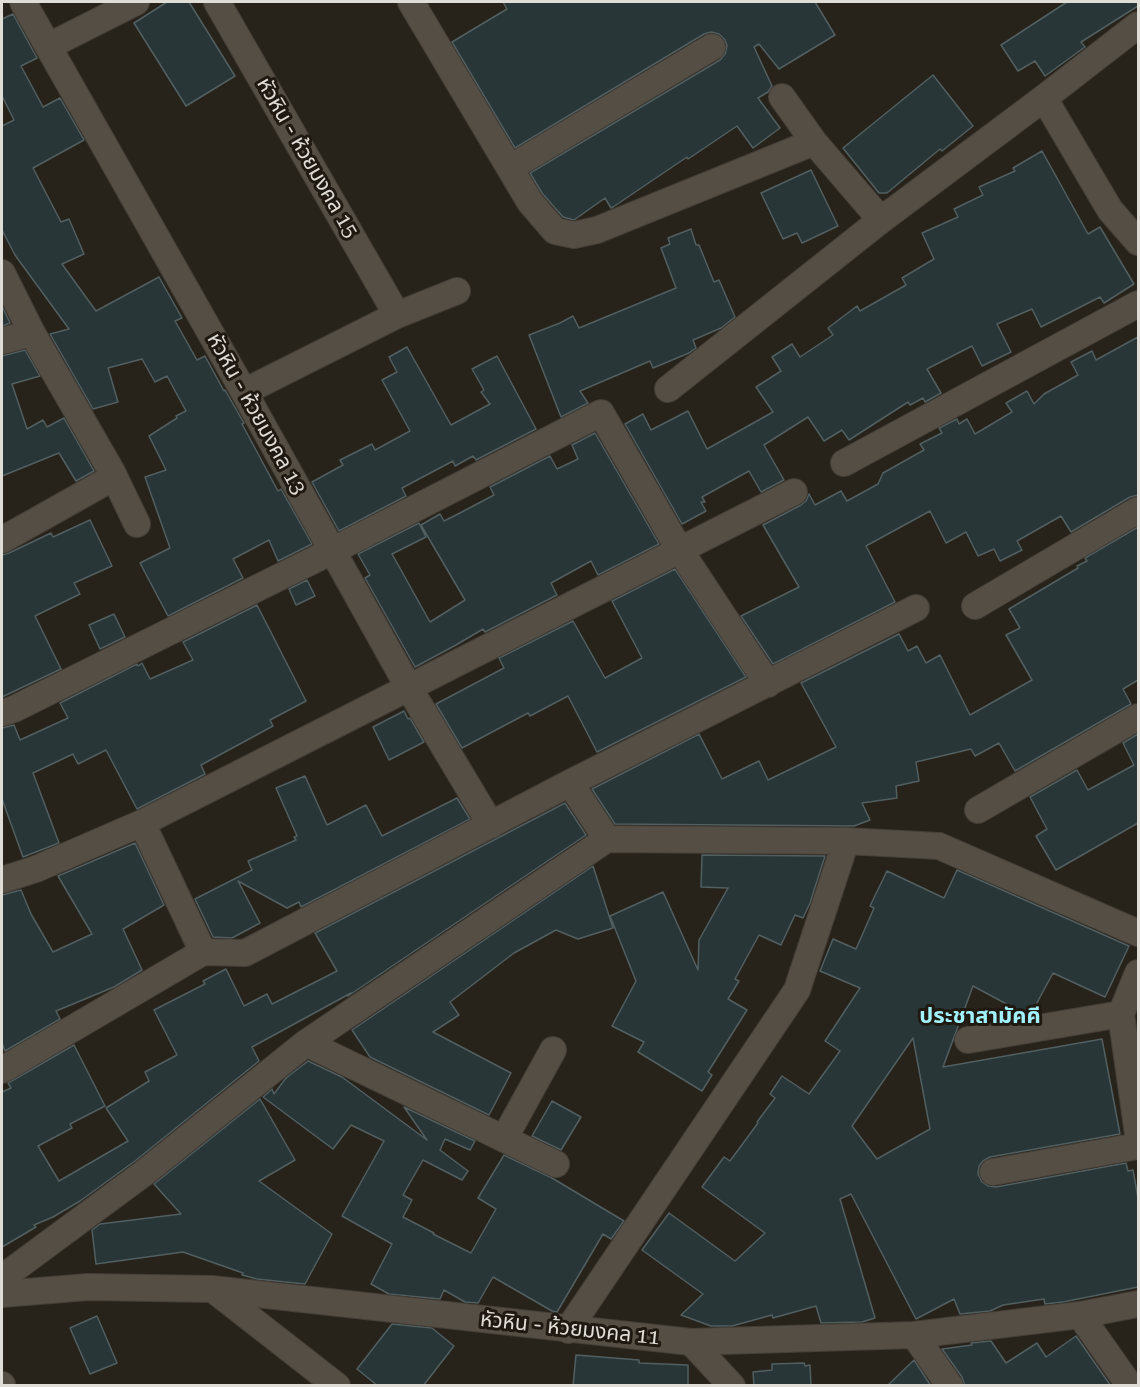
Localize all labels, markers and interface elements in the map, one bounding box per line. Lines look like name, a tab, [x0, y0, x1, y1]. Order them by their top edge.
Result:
street label: หัวหิน - ห้วยมงคล 15	[251, 73, 363, 243]
street label: หัวหิน - ห้วยมงคล 13	[201, 329, 311, 499]
district label: ประชาสามัคคี	[919, 1004, 1041, 1030]
street label: หัวหิน - ห้วยมงคล 11	[479, 1307, 661, 1351]

